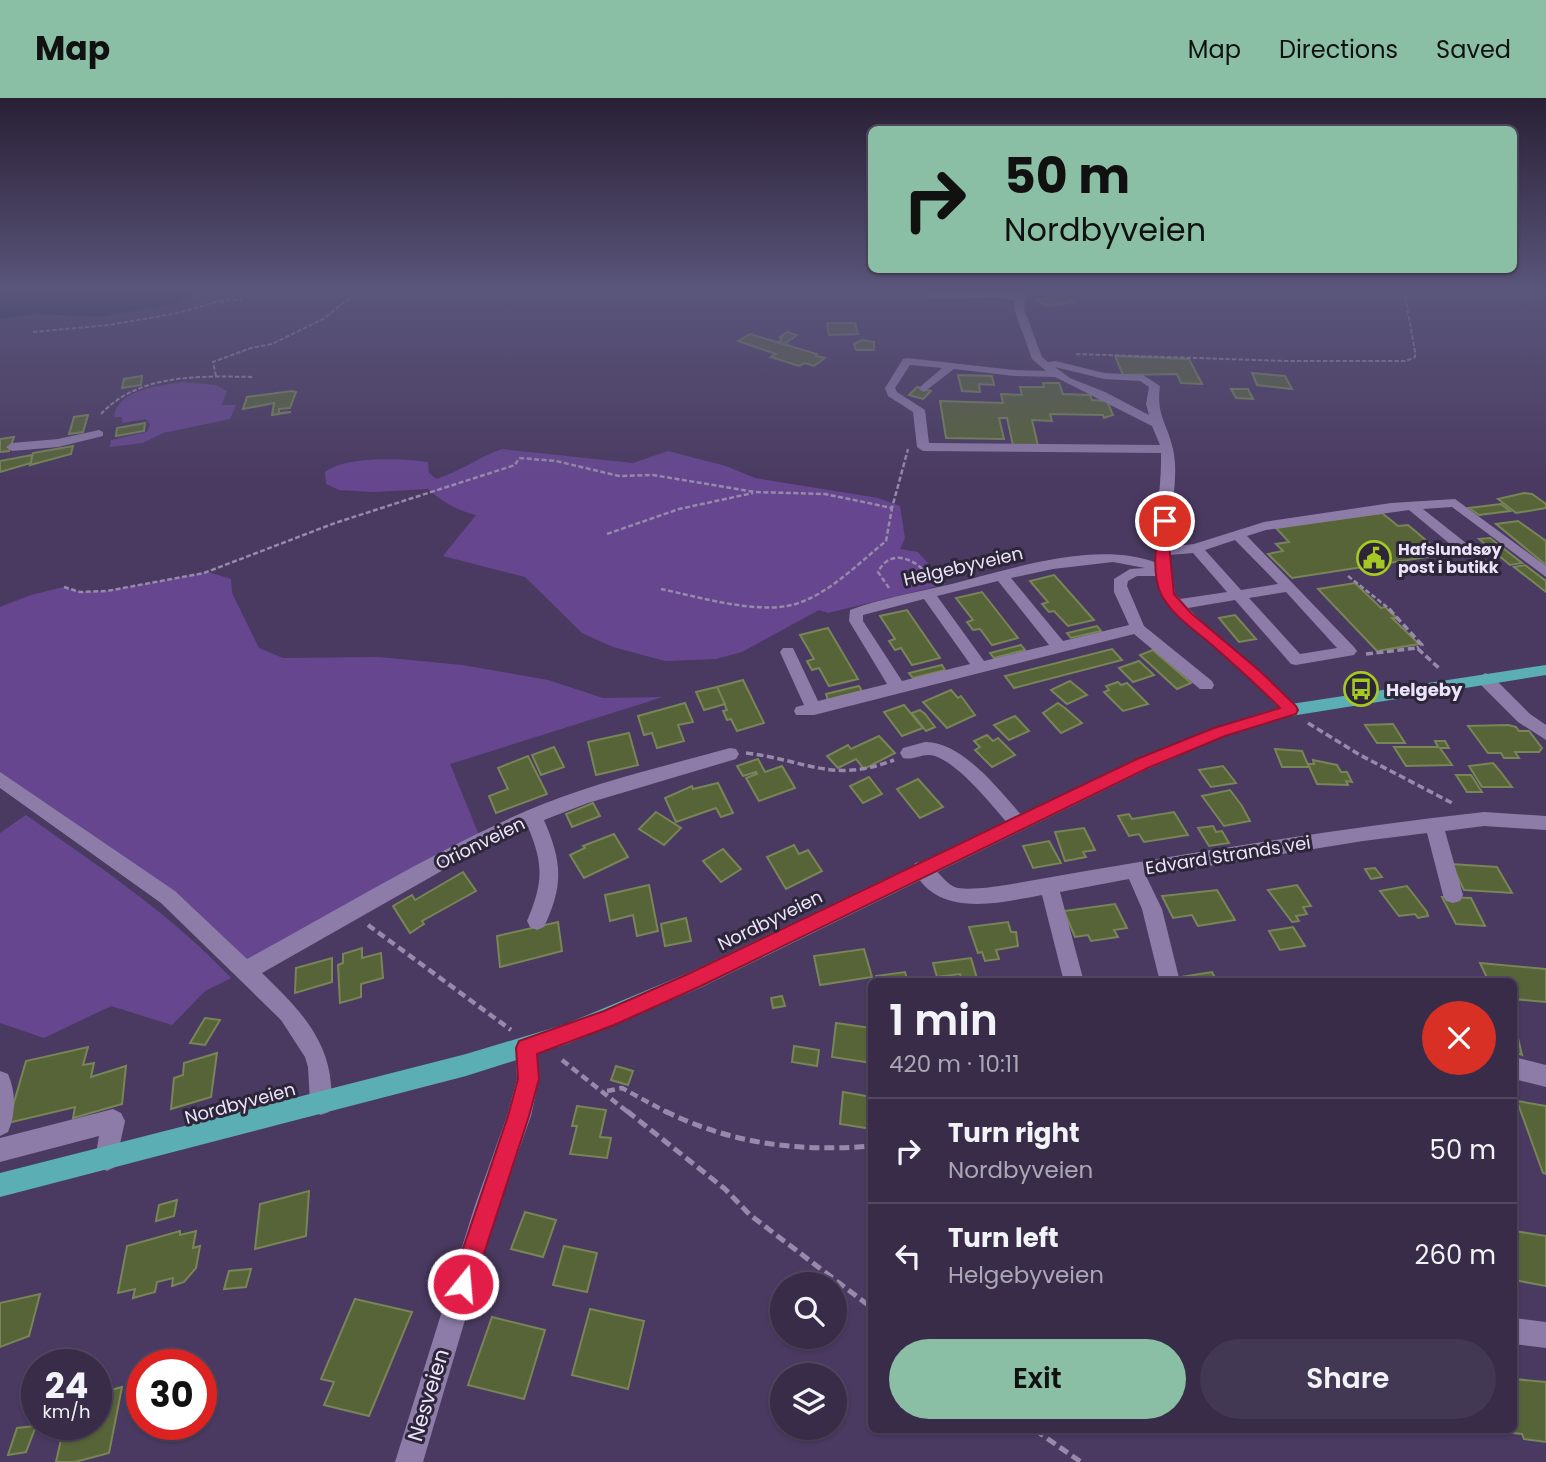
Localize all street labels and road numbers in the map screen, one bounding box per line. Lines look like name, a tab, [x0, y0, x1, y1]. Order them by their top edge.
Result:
street label: Helgebyveien	[901, 540, 1025, 592]
street label: Orionveien	[431, 811, 529, 875]
street label: Edvard Strands vei	[1144, 830, 1312, 880]
street label: Nordbyveien	[713, 884, 827, 956]
street label: Nordbyveien	[182, 1076, 298, 1130]
street label: Nesveien	[400, 1345, 456, 1445]

